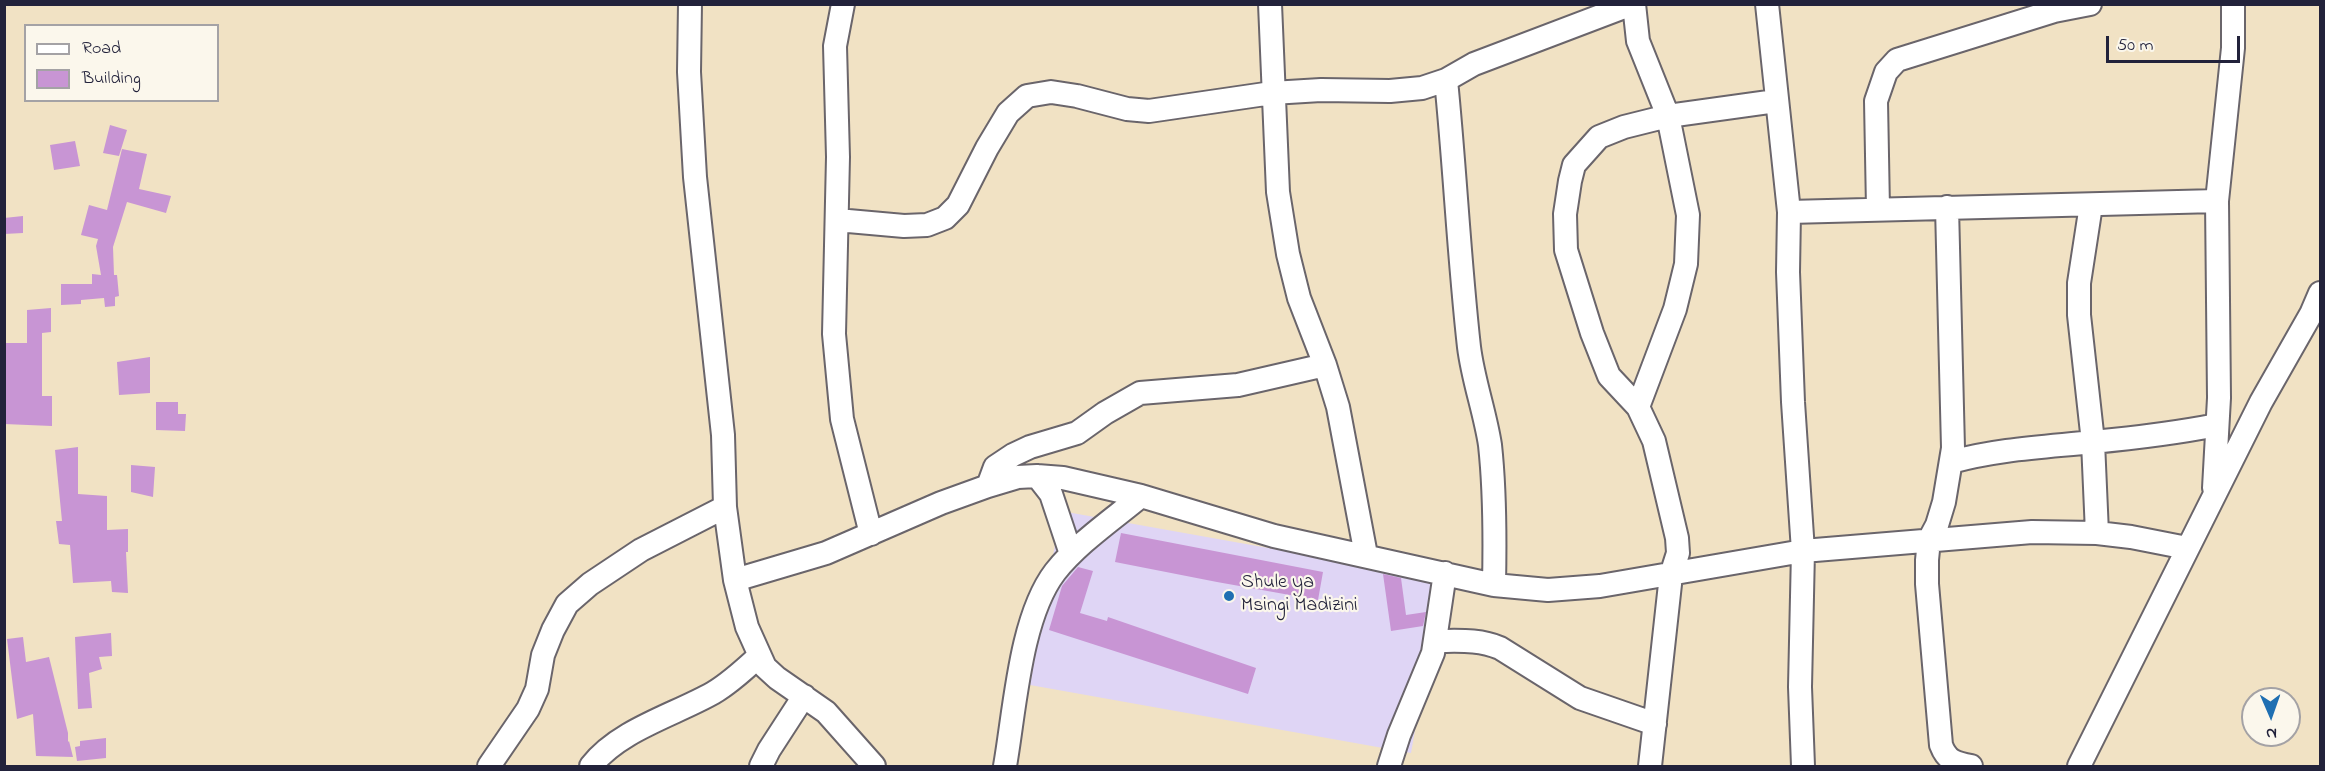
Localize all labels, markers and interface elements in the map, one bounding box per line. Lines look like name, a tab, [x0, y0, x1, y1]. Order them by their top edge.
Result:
legend	[24, 24, 219, 102]
scale bar	[2109, 24, 2242, 62]
text: 50 m	[2117, 33, 2154, 59]
text: Road	[82, 36, 121, 62]
text: Building	[82, 66, 141, 92]
place label: Shule ya Msingi Madizini	[1241, 572, 1358, 619]
marker: Shule ya Msingi Madizini	[1222, 589, 1236, 603]
north arrow	[2241, 687, 2301, 747]
text: N	[2266, 721, 2277, 745]

